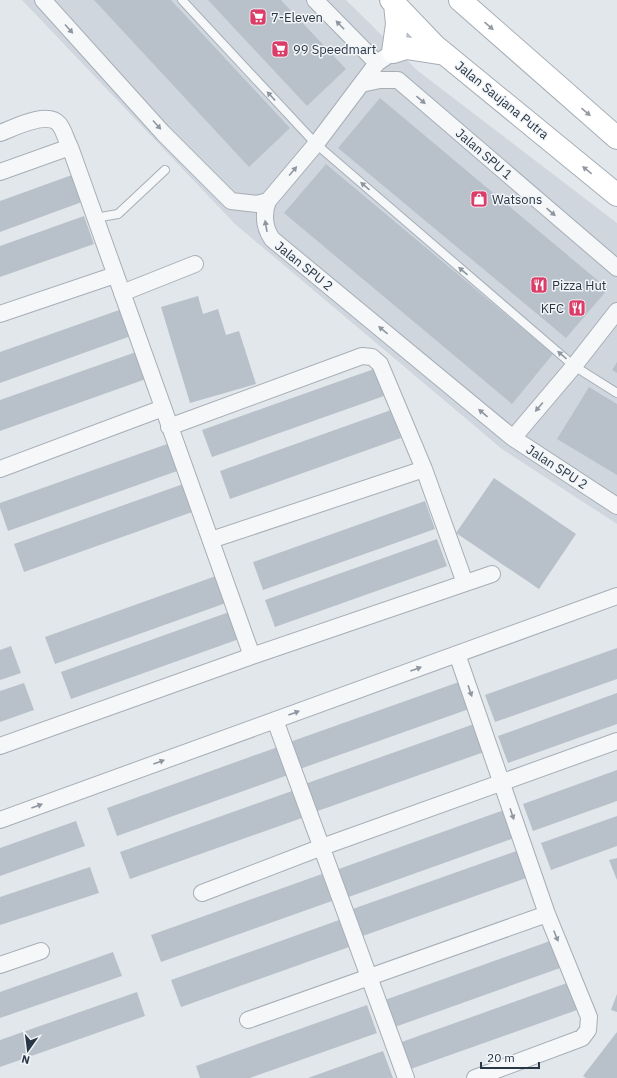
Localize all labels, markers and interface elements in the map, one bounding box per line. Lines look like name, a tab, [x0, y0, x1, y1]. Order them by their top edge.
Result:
supermarket icon: 7-Eleven	[248, 7, 268, 27]
place label: 7-Eleven	[271, 9, 323, 26]
one-way arrow	[335, 20, 344, 30]
one-way arrow	[484, 21, 494, 30]
one-way arrow	[65, 24, 74, 34]
supermarket icon: 99 Speedmart	[270, 39, 290, 59]
place label: 99 Speedmart	[293, 41, 376, 58]
street label: Jalan Saujana Putra	[452, 57, 552, 143]
one-way arrow	[266, 91, 276, 101]
one-way arrow	[415, 95, 426, 104]
one-way arrow	[581, 107, 592, 116]
one-way arrow	[152, 120, 161, 130]
street label: Jalan SPU 1	[452, 125, 516, 183]
one-way arrow	[288, 166, 297, 176]
one-way arrow	[581, 166, 592, 174]
one-way arrow	[359, 181, 370, 190]
shop icon: Watsons	[469, 189, 489, 209]
place label: Watsons	[492, 191, 542, 208]
one-way arrow	[546, 207, 557, 216]
one-way arrow	[263, 220, 269, 232]
street label: Jalan SPU 2	[272, 237, 336, 295]
one-way arrow	[458, 266, 468, 275]
restaurant icon: Pizza Hut	[529, 275, 549, 295]
place label: Pizza Hut	[552, 277, 606, 294]
restaurant icon: KFC	[567, 298, 587, 318]
place label: KFC	[541, 300, 564, 317]
one-way arrow	[378, 325, 389, 334]
one-way arrow	[556, 351, 567, 360]
one-way arrow	[535, 401, 544, 412]
one-way arrow	[477, 409, 488, 418]
street label: Jalan SPU 2	[523, 441, 591, 493]
one-way arrow	[411, 665, 423, 671]
one-way arrow	[467, 685, 473, 697]
one-way arrow	[289, 710, 301, 716]
one-way arrow	[153, 759, 165, 765]
one-way arrow	[31, 803, 43, 809]
one-way arrow	[510, 808, 516, 820]
one-way arrow	[553, 931, 559, 943]
north arrow	[8, 1030, 48, 1070]
scale bar	[481, 1044, 539, 1070]
text: 20 m	[487, 1050, 515, 1065]
text: N	[20, 1052, 31, 1067]

